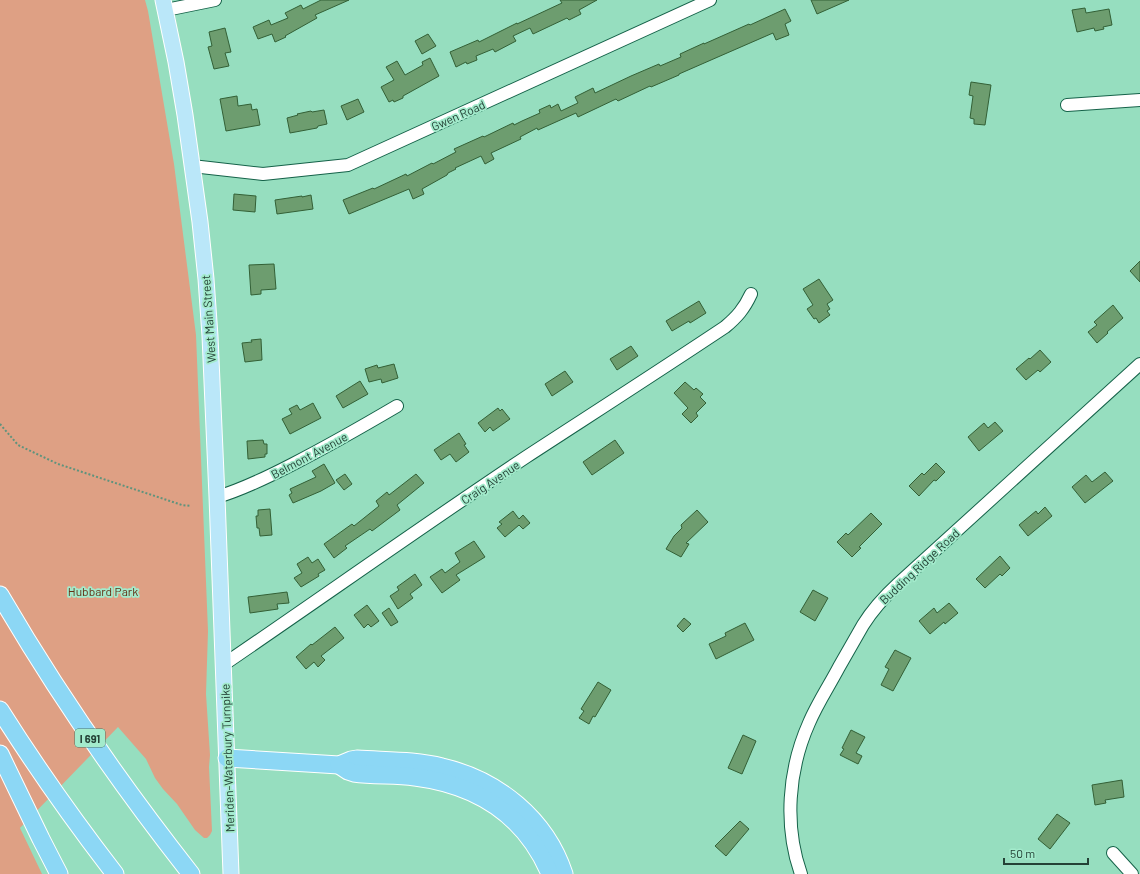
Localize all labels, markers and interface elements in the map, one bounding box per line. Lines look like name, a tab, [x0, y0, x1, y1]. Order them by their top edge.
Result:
street label: Gwen Road	[429, 97, 487, 133]
street label: West Main Street	[198, 275, 218, 363]
street label: Belmont Avenue	[268, 429, 350, 481]
street label: Craig Avenue	[458, 457, 522, 507]
street label: Budding Ridge Road	[876, 525, 962, 607]
park label: Hubbard Park	[68, 584, 138, 598]
street label: Meriden-Waterbury Turnpike	[217, 684, 237, 832]
road number: I 691	[75, 729, 105, 747]
scale bar	[1004, 840, 1088, 866]
text: 50 m	[1010, 846, 1035, 860]

